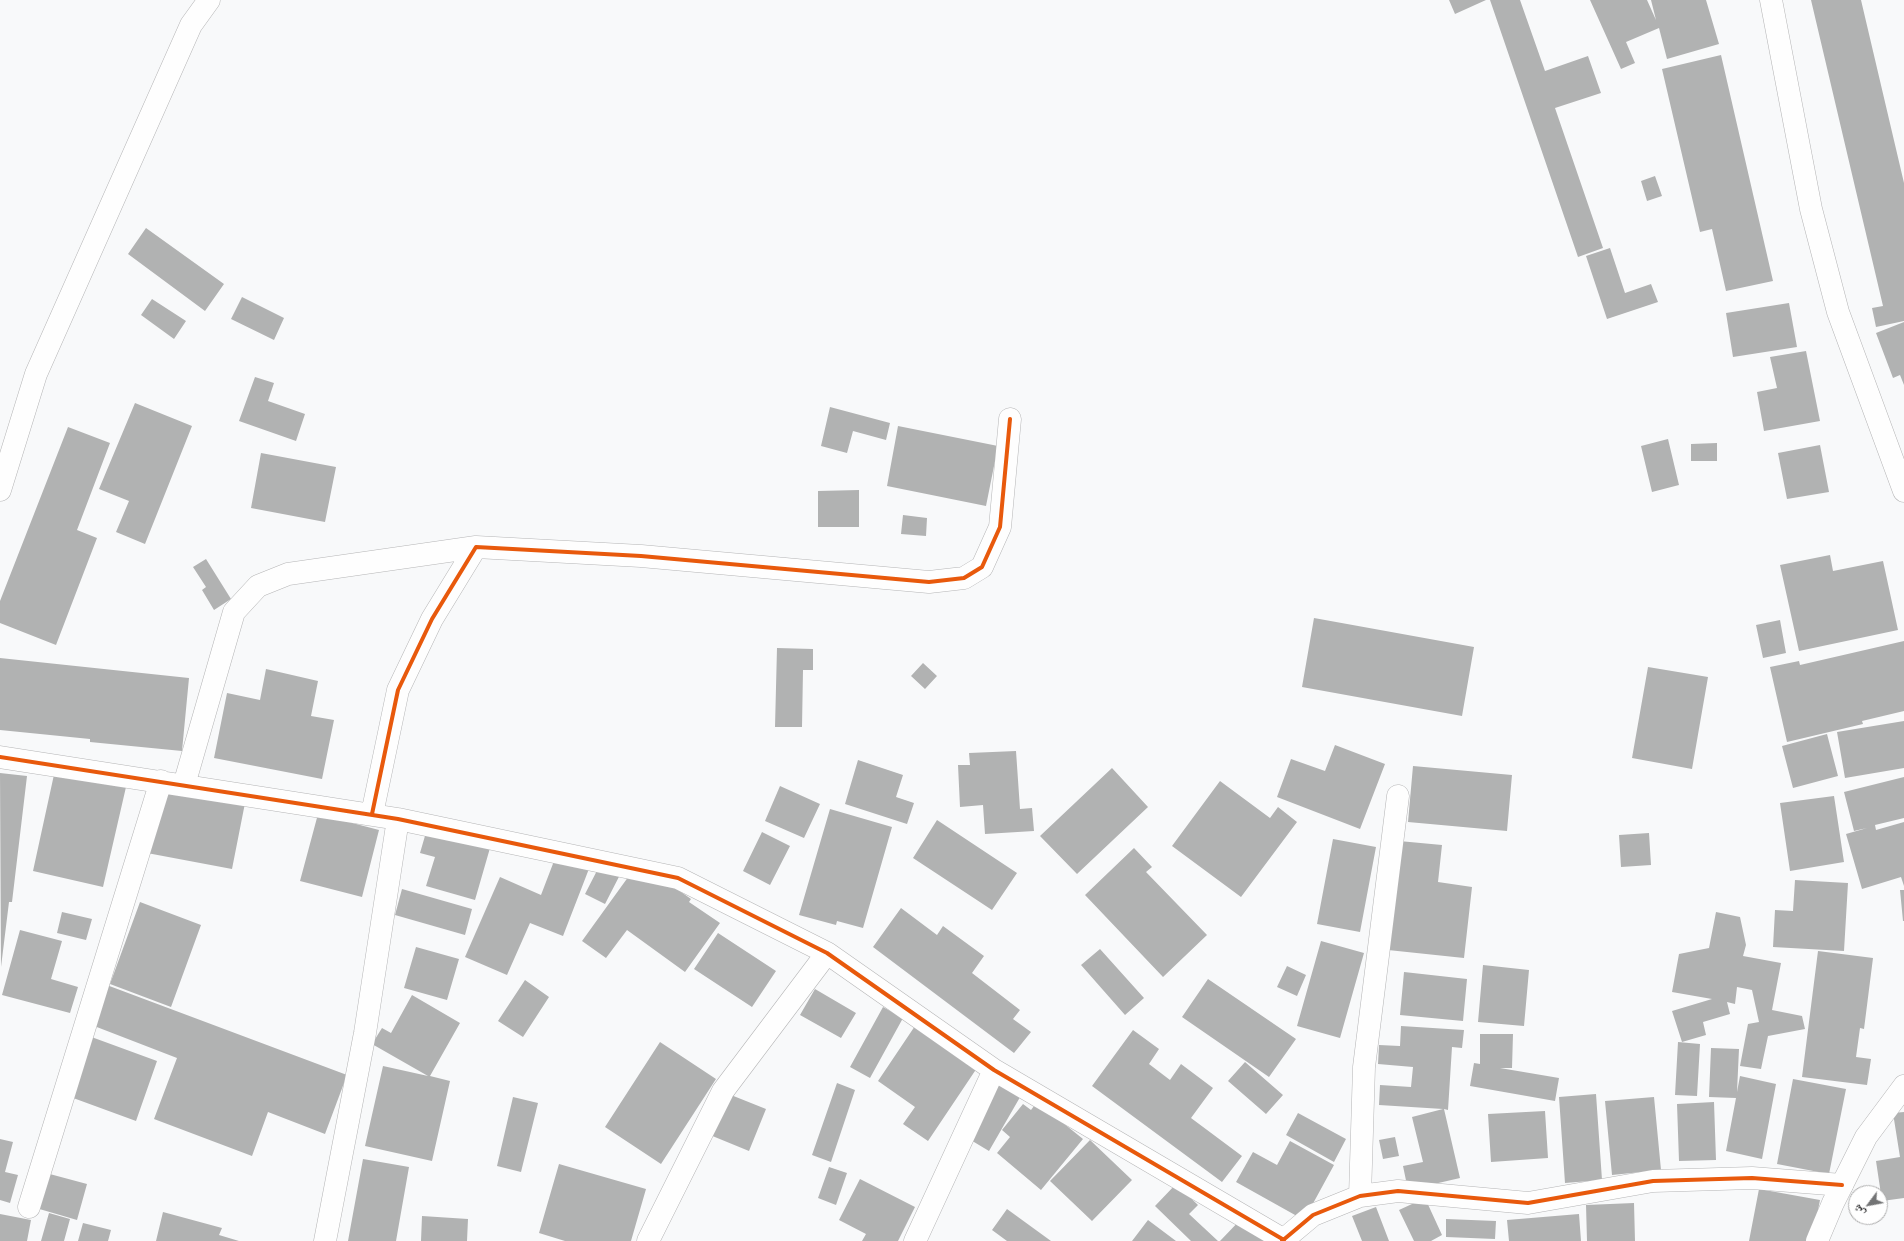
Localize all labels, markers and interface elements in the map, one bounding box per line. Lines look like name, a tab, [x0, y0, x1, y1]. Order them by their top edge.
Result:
north arrow	[1848, 1185, 1888, 1225]
text: ش	[1850, 1203, 1867, 1219]

